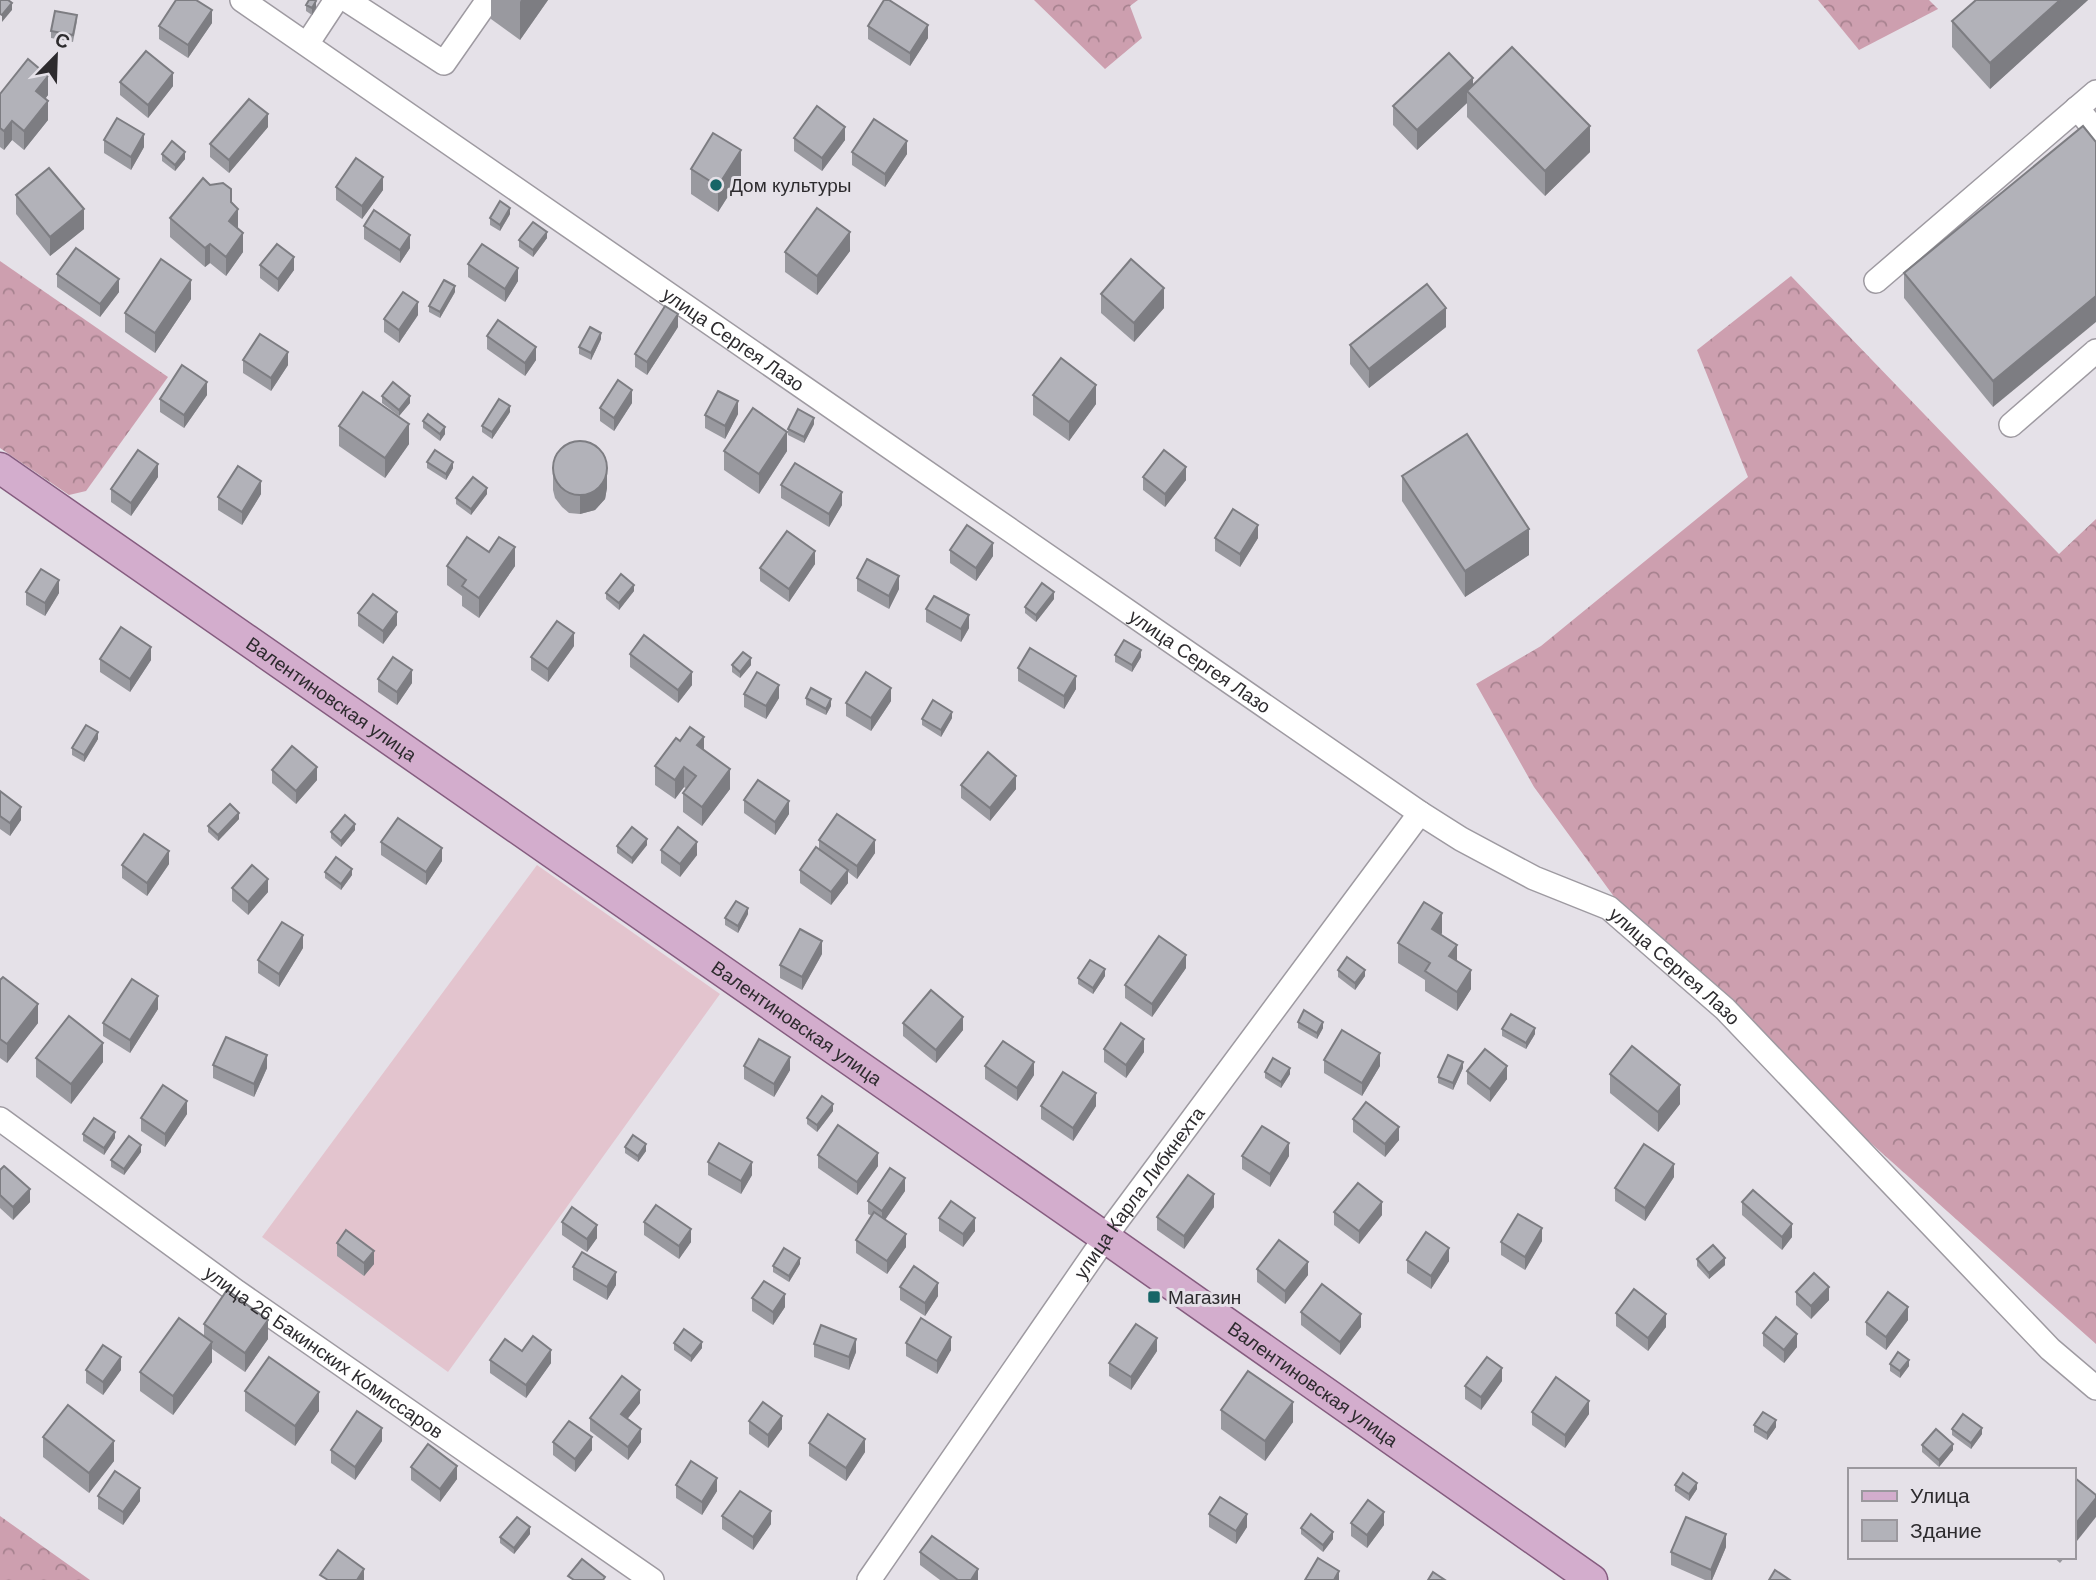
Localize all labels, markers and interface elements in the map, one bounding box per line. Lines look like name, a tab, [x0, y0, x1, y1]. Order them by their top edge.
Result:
north arrow	[21, 21, 91, 91]
text: С	[52, 28, 73, 53]
place label: Дом культуры	[730, 175, 852, 196]
marker: Дом культуры	[708, 177, 724, 193]
street label: улица Сергея Лазо	[659, 283, 808, 395]
street label: улица Сергея Лазо	[1125, 605, 1275, 717]
street label: Валентиновская улица	[242, 632, 421, 766]
street label: улица Сергея Лазо	[1605, 903, 1745, 1029]
street label: Валентиновская улица	[708, 956, 886, 1090]
street label: улица Карла Либкнехта	[1070, 1102, 1209, 1283]
street label: улица 26 Бакинских Комиссаров	[201, 1261, 447, 1442]
place label: Магазин	[1168, 1287, 1241, 1308]
marker: Магазин	[1146, 1289, 1162, 1305]
street label: Валентиновская улица	[1224, 1317, 1402, 1451]
legend	[1848, 1468, 2075, 1559]
text: Улица	[1910, 1484, 1970, 1507]
text: Здание	[1910, 1519, 1982, 1542]

